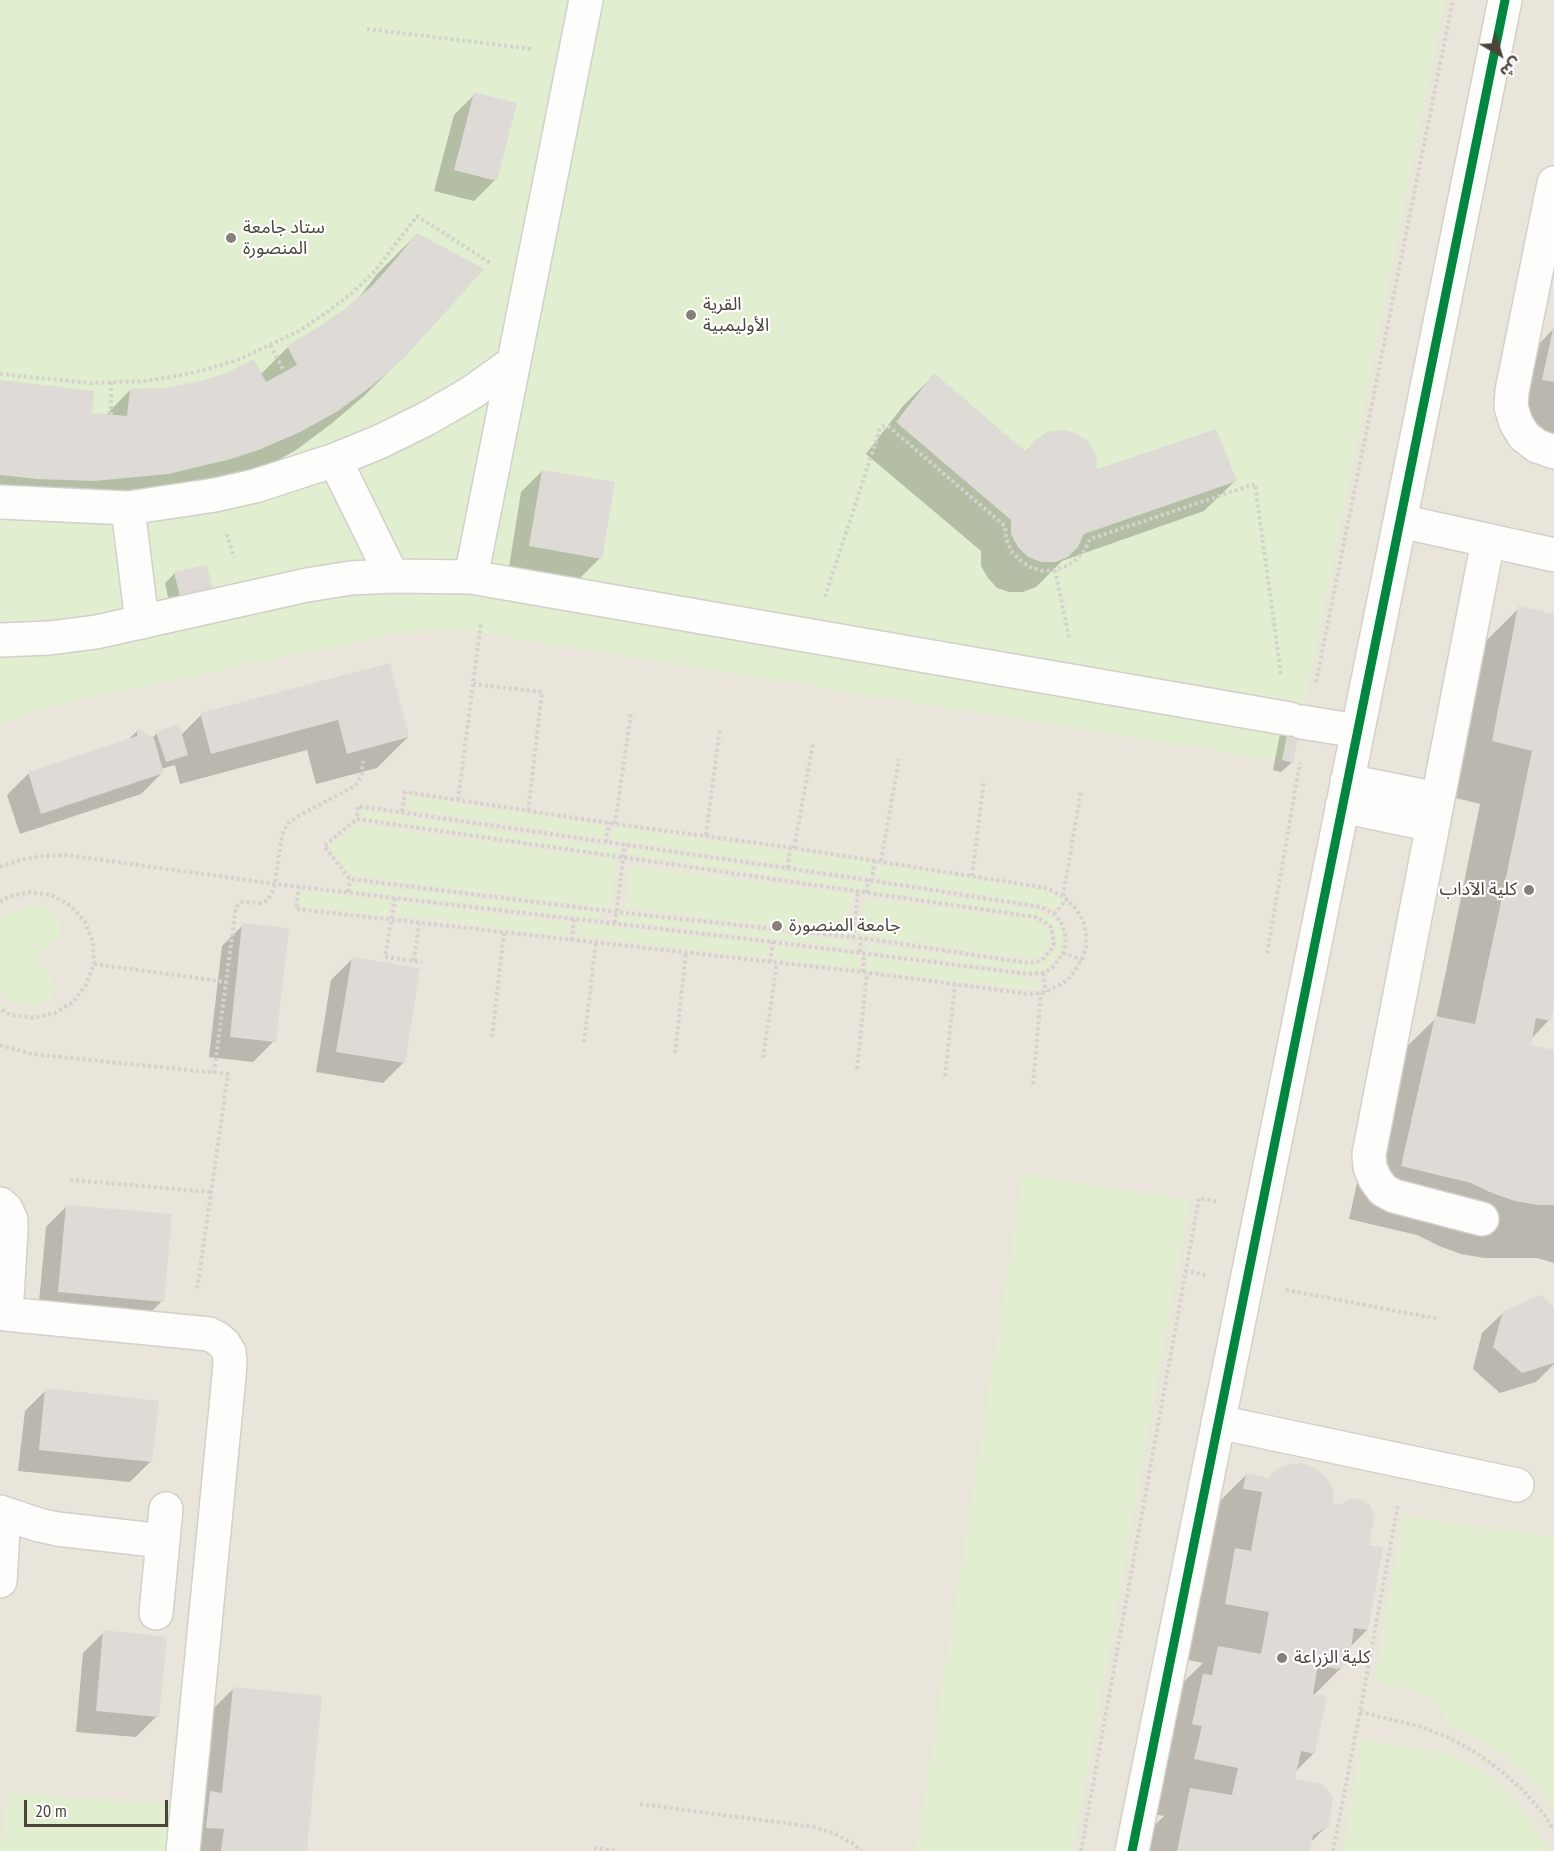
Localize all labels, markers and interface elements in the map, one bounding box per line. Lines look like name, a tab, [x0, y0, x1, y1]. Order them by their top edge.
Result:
north arrow	[1470, 24, 1530, 84]
text: ش	[1496, 54, 1526, 83]
place label: ستاد جامعة المنصورة	[243, 217, 325, 260]
marker: ستاد جامعة المنصورة	[224, 231, 238, 245]
place label: القرية الأوليمبية	[703, 294, 769, 336]
marker: القرية الأوليمبية	[684, 308, 698, 322]
place label: كلية الآداب	[1439, 879, 1517, 901]
marker: كلية الآداب	[1522, 883, 1536, 897]
place label: جامعة المنصورة	[789, 915, 901, 937]
marker: جامعة المنصورة	[770, 919, 784, 933]
place label: كلية الزراعة	[1294, 1647, 1370, 1669]
marker: كلية الزراعة	[1275, 1651, 1289, 1665]
scale bar	[27, 1788, 171, 1826]
text: 20 m	[35, 1799, 67, 1822]

